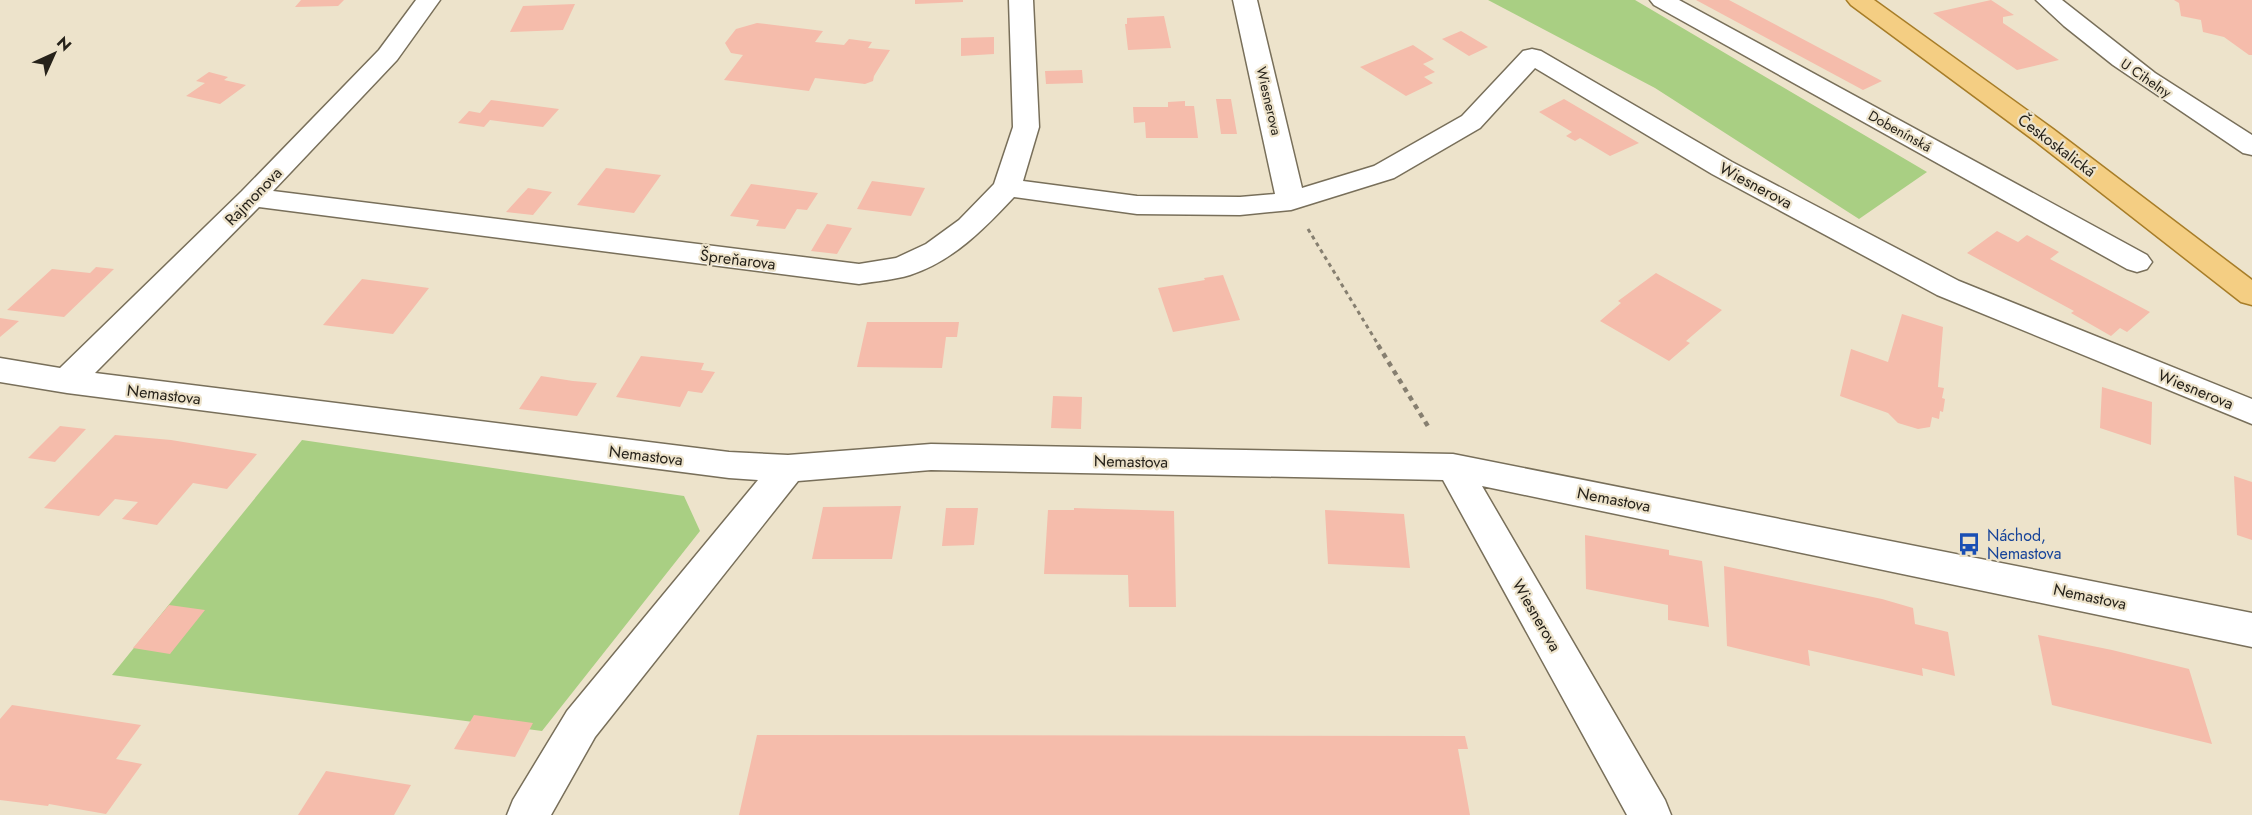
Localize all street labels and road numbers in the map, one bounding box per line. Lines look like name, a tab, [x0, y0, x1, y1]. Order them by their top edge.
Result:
street label: U Cihelny	[2117, 54, 2176, 103]
street label: Wiesnerova	[1251, 65, 1287, 137]
street label: Dobenínská	[1865, 105, 1935, 157]
street label: Českoskalická	[2013, 108, 2101, 182]
street label: Wiesnerova	[1715, 157, 1796, 214]
street label: Rajmonova	[220, 162, 287, 231]
street label: Špreňarova	[699, 243, 777, 276]
street label: Wiesnerova	[2155, 364, 2237, 415]
street label: Nemastova	[126, 379, 202, 410]
street label: Nemastova	[608, 440, 684, 471]
street label: Nemastova	[1094, 449, 1168, 474]
street label: Nemastova	[1575, 481, 1653, 518]
street label: Wiesnerova	[1507, 575, 1566, 656]
street label: Nemastova	[2051, 578, 2129, 615]

